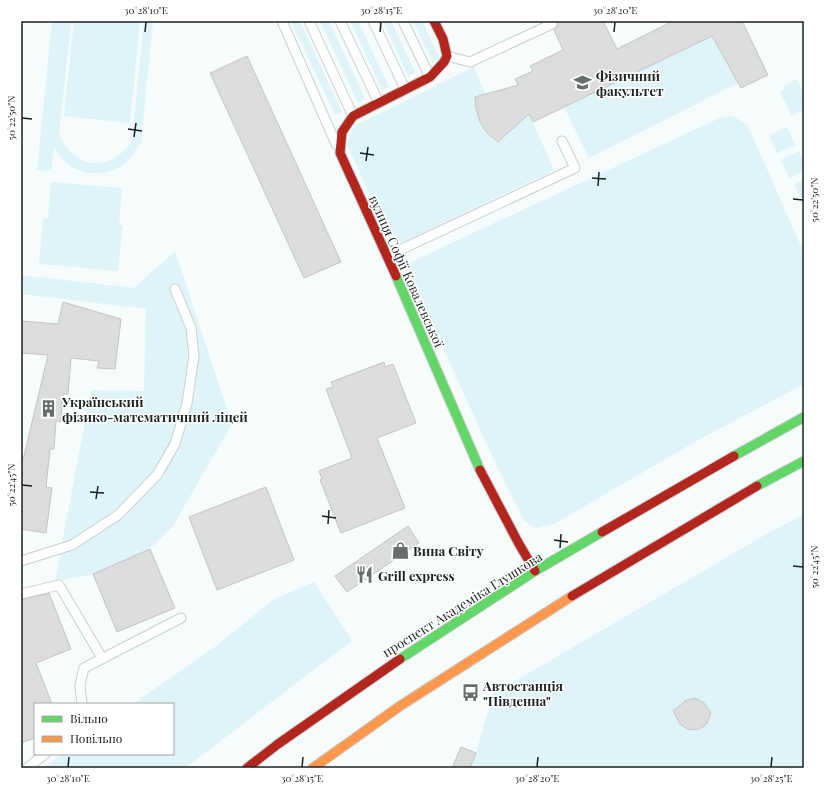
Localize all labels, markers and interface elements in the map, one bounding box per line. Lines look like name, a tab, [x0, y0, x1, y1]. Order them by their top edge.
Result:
text: 30°28'10"E	[124, 3, 168, 17]
text: 30°28'15"E	[360, 3, 402, 17]
text: 30°28'20"E	[593, 3, 637, 17]
place label: Фізичний факультет	[596, 67, 664, 99]
school or university icon: Фізичний факультет	[573, 72, 593, 92]
text: 50°22'50"N	[4, 96, 18, 140]
text: 50°22'50"N	[807, 178, 821, 222]
street label: вулиця Софії Ковалевської	[366, 192, 448, 350]
place label: Український фізико-математичний ліцей	[61, 393, 248, 425]
building icon: Український фізико-математичний ліцей	[39, 398, 59, 418]
text: 50°22'45"N	[4, 464, 18, 506]
shop icon: Вина Світу	[390, 540, 410, 560]
place label: Вина Світу	[413, 542, 484, 559]
text: 50°22'45"N	[807, 546, 821, 588]
street label: проспект Академіка Глушкова	[379, 547, 546, 660]
restaurant icon: Grill express	[355, 565, 375, 585]
place label: Grill express	[378, 567, 455, 584]
place label: Автостанція "Південна"	[482, 677, 564, 709]
bus stop icon: Автостанція "Південна"	[460, 682, 480, 702]
legend	[34, 703, 174, 755]
text: Вільно	[70, 710, 108, 726]
text: Повільно	[70, 730, 123, 746]
text: 30°28'10"E	[46, 771, 90, 785]
text: 30°28'15"E	[281, 771, 323, 785]
text: 30°28'20"E	[515, 771, 559, 785]
text: 30°28'25"E	[749, 771, 793, 785]

